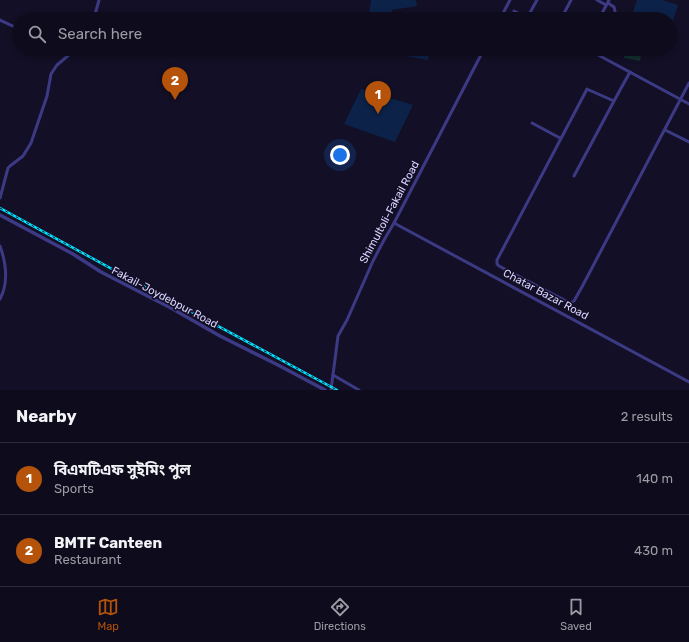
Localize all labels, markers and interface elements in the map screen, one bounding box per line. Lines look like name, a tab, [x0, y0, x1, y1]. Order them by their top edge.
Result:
search box	[12, 12, 677, 56]
icon: search	[26, 23, 48, 45]
text: Search here	[58, 25, 142, 43]
pin: 2	[162, 67, 188, 100]
pin: 1	[365, 81, 391, 114]
your location	[330, 145, 350, 165]
street label: Shimultoli-Fakail Road	[357, 159, 422, 266]
street label: Fakail-Joydebpur Road	[109, 264, 220, 331]
street label: Chatar Bazar Road	[501, 266, 591, 322]
text: Nearby	[16, 406, 77, 426]
text: 2 results	[621, 409, 673, 424]
text: বিএমটিএফ সুইমিং পুল	[54, 461, 191, 479]
text: 1	[26, 471, 32, 486]
text: 140 m	[636, 471, 673, 486]
text: Sports	[54, 481, 94, 496]
text: BMTF Canteen	[54, 534, 162, 552]
text: 2	[25, 543, 33, 558]
text: 430 m	[634, 543, 673, 558]
text: Restaurant	[54, 552, 121, 567]
tab: Map	[97, 596, 119, 633]
tab: Directions	[314, 596, 366, 633]
tab: Saved	[560, 596, 592, 633]

